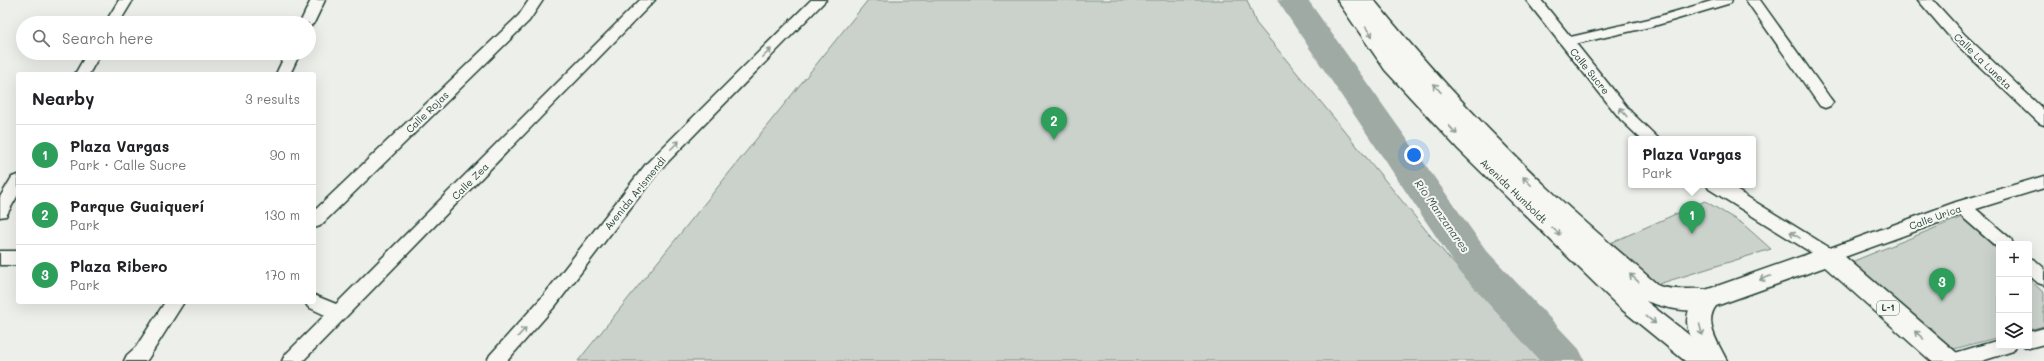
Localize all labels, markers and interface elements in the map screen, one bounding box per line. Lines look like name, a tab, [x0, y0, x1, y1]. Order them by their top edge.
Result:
search box	[16, 16, 316, 60]
one-way arrow	[1365, 26, 1373, 37]
icon: search	[30, 27, 52, 49]
text: Search here	[62, 28, 153, 48]
street label: Calle La Luneta	[1951, 30, 2015, 92]
street label: Calle Sucre	[1567, 45, 1613, 97]
one-way arrow	[762, 48, 772, 58]
one-way arrow	[1432, 83, 1442, 93]
text: Nearby	[32, 87, 94, 109]
street label: Calle Rojas	[403, 88, 452, 136]
text: 3 results	[245, 90, 300, 107]
one-way arrow	[1618, 106, 1627, 117]
pin: 2	[1041, 107, 1067, 140]
one-way arrow	[1449, 125, 1458, 136]
text: Plaza Vargas	[70, 136, 169, 156]
popup	[1628, 136, 1756, 188]
one-way arrow	[670, 140, 680, 150]
text: Plaza Vargas	[1642, 144, 1742, 164]
your location	[1404, 145, 1424, 165]
text: 1	[42, 146, 48, 163]
text: 90 m	[270, 146, 300, 163]
street label: Avenida Arismendi	[601, 153, 669, 233]
street label: Avenida Humboldt	[1478, 155, 1550, 227]
text: Park · Calle Sucre	[70, 156, 186, 173]
street label: Calle Zea	[448, 159, 492, 203]
text: Park	[1642, 164, 1672, 181]
water label: Río Manzanares	[1412, 176, 1473, 255]
one-way arrow	[1522, 176, 1532, 186]
text: Parque Guaiquerí	[70, 196, 205, 216]
pin: 1	[1679, 201, 1705, 234]
street label: Calle Urica	[1907, 201, 1963, 233]
text: 2	[41, 206, 49, 223]
text: 130 m	[264, 206, 300, 223]
text: Park	[70, 216, 99, 233]
one-way arrow	[1551, 227, 1561, 236]
one-way arrow	[1790, 231, 1801, 239]
map controls	[1996, 241, 2032, 349]
button: +	[1996, 241, 2032, 277]
text: Plaza Ribero	[70, 256, 167, 276]
text: 3	[41, 266, 49, 283]
text: 170 m	[264, 266, 300, 283]
pin: 3	[1929, 268, 1955, 301]
one-way arrow	[1629, 273, 1639, 282]
one-way arrow	[1759, 275, 1771, 283]
text: Park	[70, 276, 99, 293]
button: −	[1996, 277, 2032, 313]
road number: L-1	[1877, 301, 1899, 315]
button: layers	[1996, 313, 2032, 349]
one-way arrow	[1646, 315, 1657, 324]
one-way arrow	[1697, 323, 1705, 336]
one-way arrow	[517, 327, 526, 337]
one-way arrow	[1913, 331, 1924, 340]

